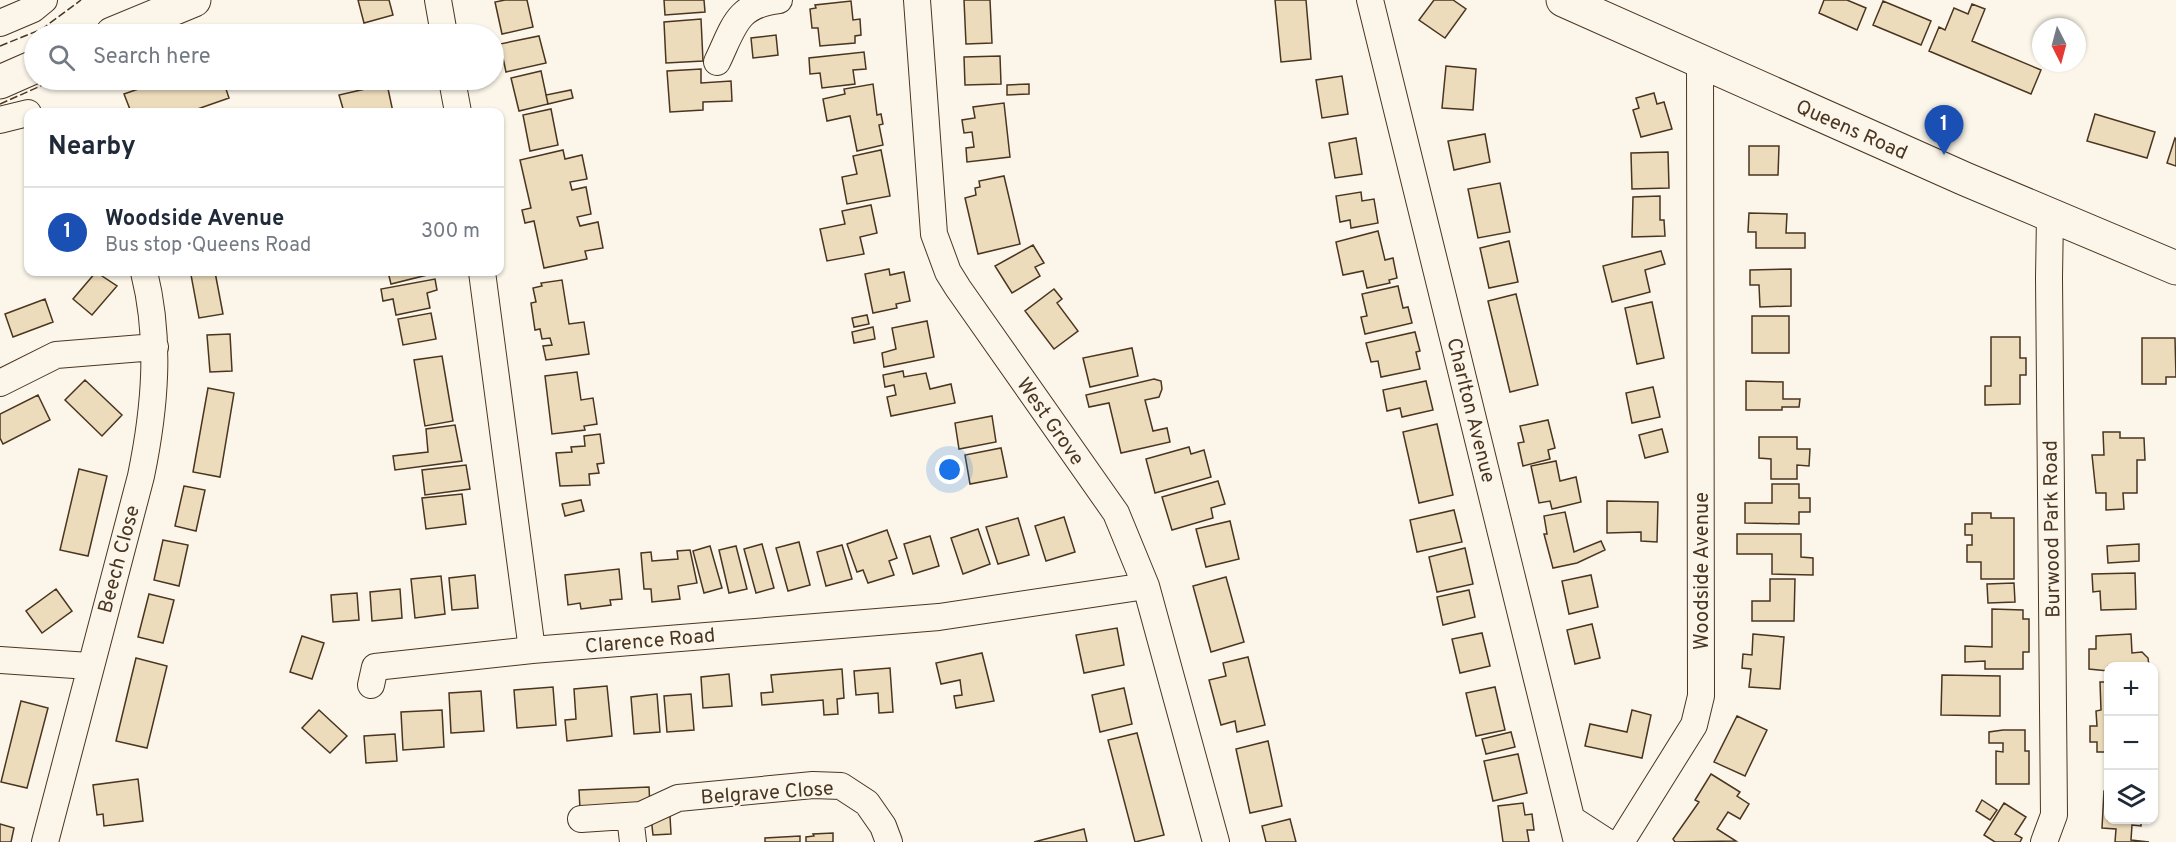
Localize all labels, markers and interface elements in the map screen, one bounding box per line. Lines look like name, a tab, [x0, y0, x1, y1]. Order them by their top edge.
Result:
north arrow	[2032, 18, 2086, 72]
search box	[24, 24, 504, 90]
icon: search	[45, 41, 78, 74]
text: Search here	[93, 44, 211, 71]
street label: Queens Road	[1791, 95, 1911, 167]
pin: 1	[1924, 106, 1964, 155]
text: Nearby	[48, 131, 136, 164]
text: Woodside Avenue	[105, 206, 284, 233]
text: 1	[64, 219, 72, 245]
text: 300 m	[421, 219, 480, 245]
text: Bus stop · Queens Road	[105, 233, 311, 259]
street label: Charlton Avenue	[1439, 335, 1501, 486]
street label: West Grove	[1010, 373, 1089, 471]
street label: Burwood Park Road	[2038, 440, 2068, 618]
your location	[935, 455, 964, 484]
street label: Woodside Avenue	[1690, 492, 1716, 650]
street label: Beech Close	[93, 503, 147, 616]
street label: Clarence Road	[584, 623, 716, 661]
map controls	[2104, 662, 2158, 824]
button: +	[2104, 662, 2158, 716]
button: −	[2104, 716, 2158, 770]
button: layers	[2104, 770, 2158, 824]
street label: Belgrave Close	[700, 776, 835, 812]

